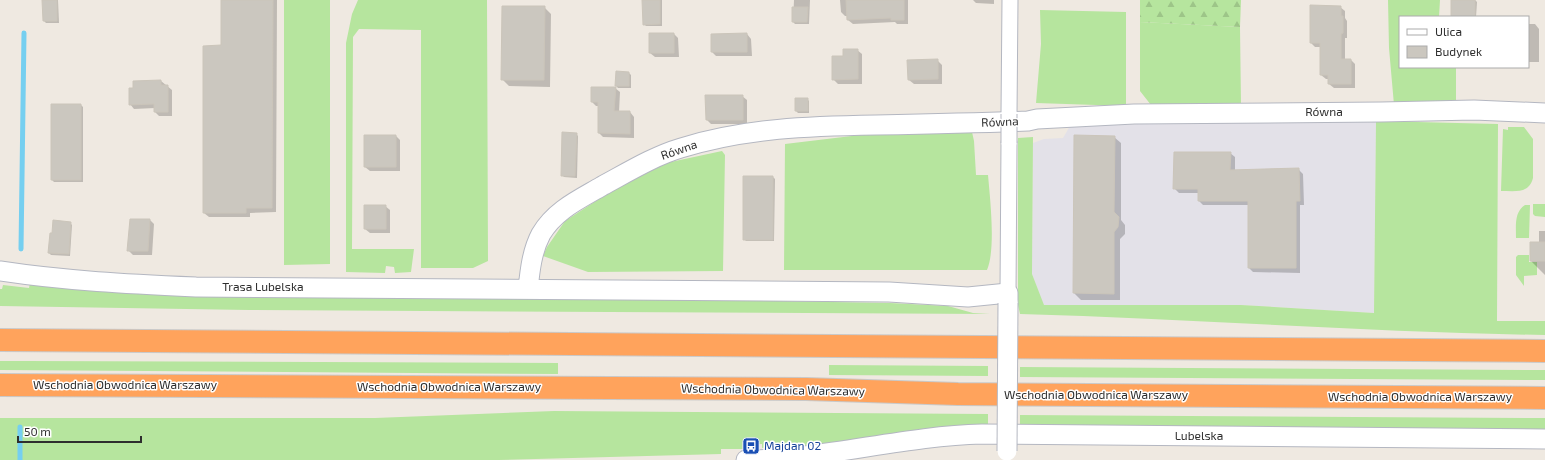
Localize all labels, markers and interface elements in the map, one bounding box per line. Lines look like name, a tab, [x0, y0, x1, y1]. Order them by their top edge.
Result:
legend	[1399, 16, 1529, 68]
text: Ulica	[1435, 24, 1462, 38]
text: Budynek	[1435, 44, 1482, 58]
street label: Równa	[1305, 104, 1343, 118]
street label: Równa	[981, 113, 1019, 129]
street label: Równa	[659, 136, 699, 162]
street label: Trasa Lubelska	[222, 279, 304, 293]
street label: Wschodnia Obwodnica Warszawy	[33, 377, 218, 391]
street label: Wschodnia Obwodnica Warszawy	[357, 379, 542, 393]
street label: Wschodnia Obwodnica Warszawy	[681, 380, 866, 398]
street label: Wschodnia Obwodnica Warszawy	[1004, 387, 1189, 401]
street label: Wschodnia Obwodnica Warszawy	[1328, 389, 1513, 403]
scale bar	[18, 418, 141, 444]
text: 50 m	[24, 424, 51, 438]
street label: Lubelska	[1175, 428, 1223, 442]
bus stop icon: Majdan 02	[741, 436, 761, 456]
place label: Majdan 02	[764, 438, 821, 453]

